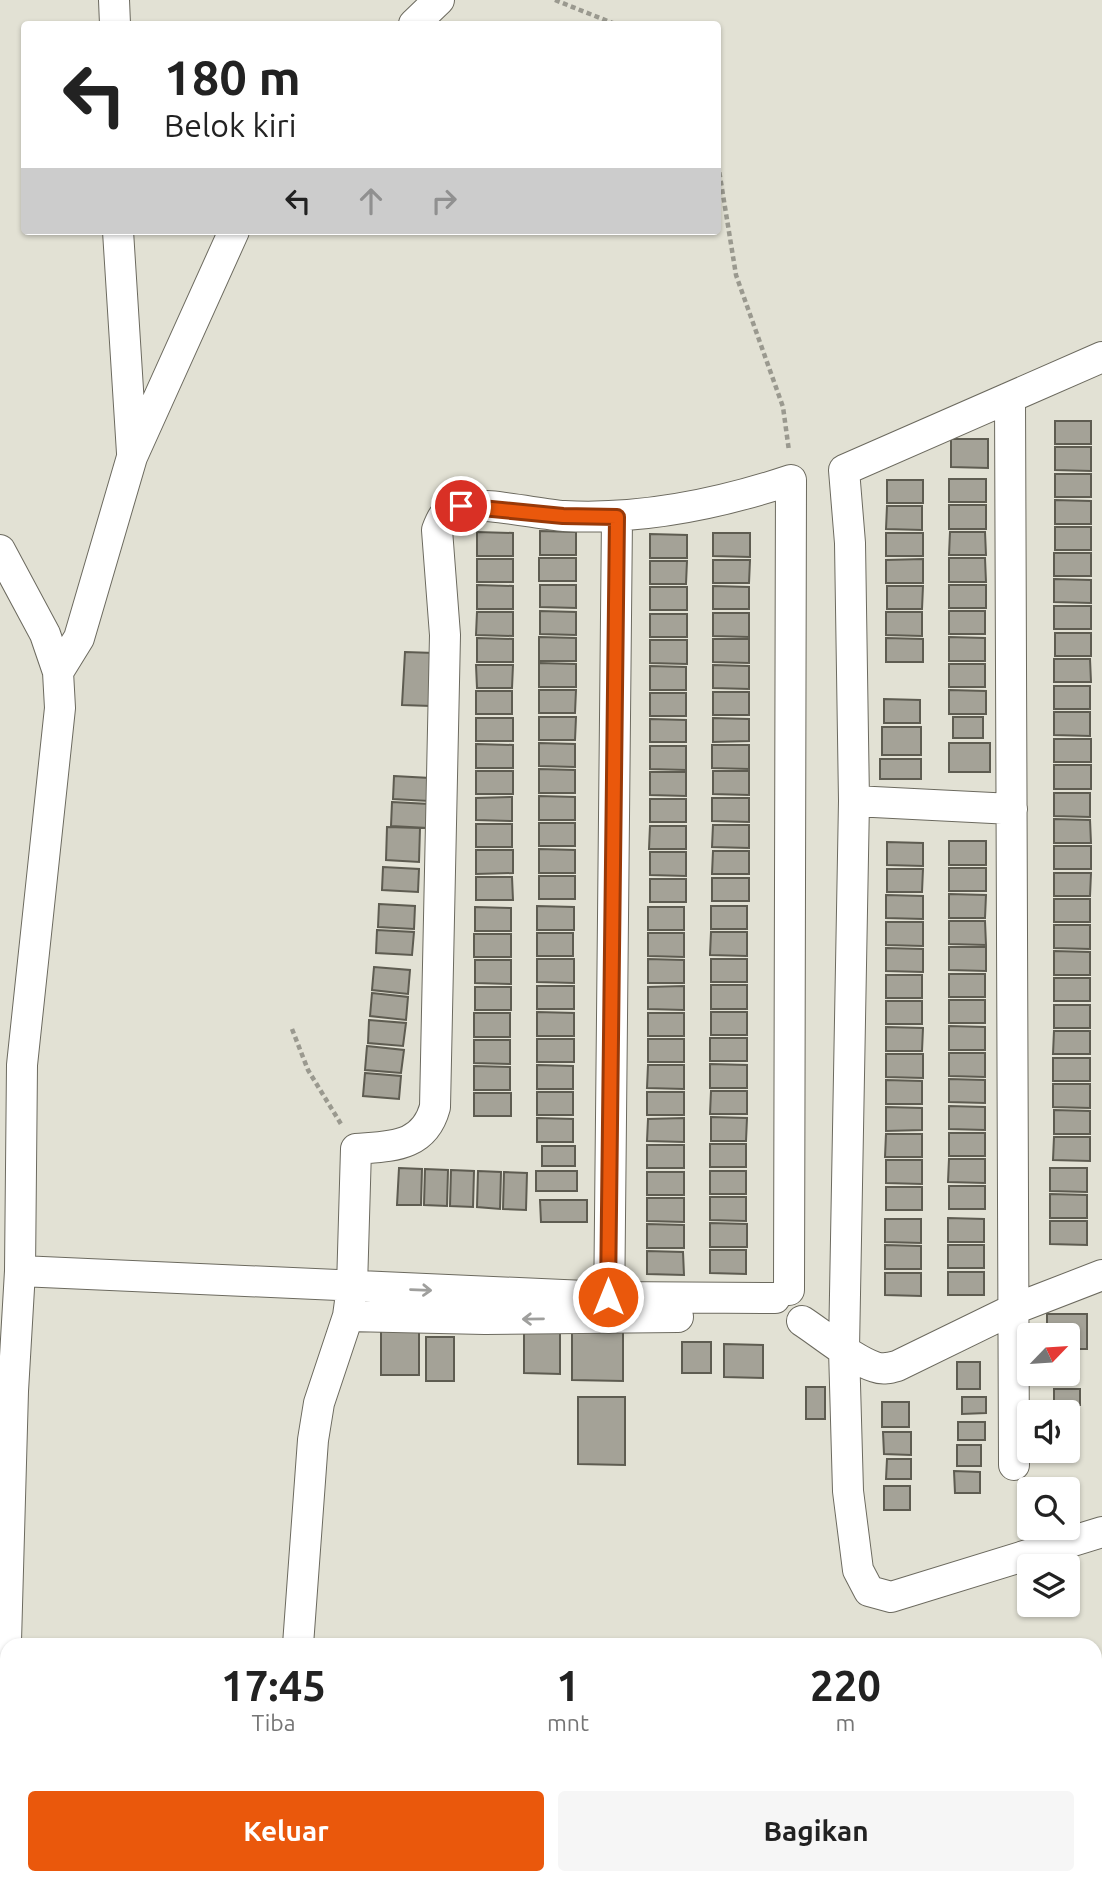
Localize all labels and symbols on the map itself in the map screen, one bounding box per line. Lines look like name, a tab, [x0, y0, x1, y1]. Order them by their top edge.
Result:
pin	[431, 476, 491, 536]
position arrow	[571, 1260, 645, 1334]
one-way arrow	[409, 1283, 432, 1296]
one-way arrow	[522, 1312, 545, 1326]
north arrow	[1017, 1323, 1080, 1386]

